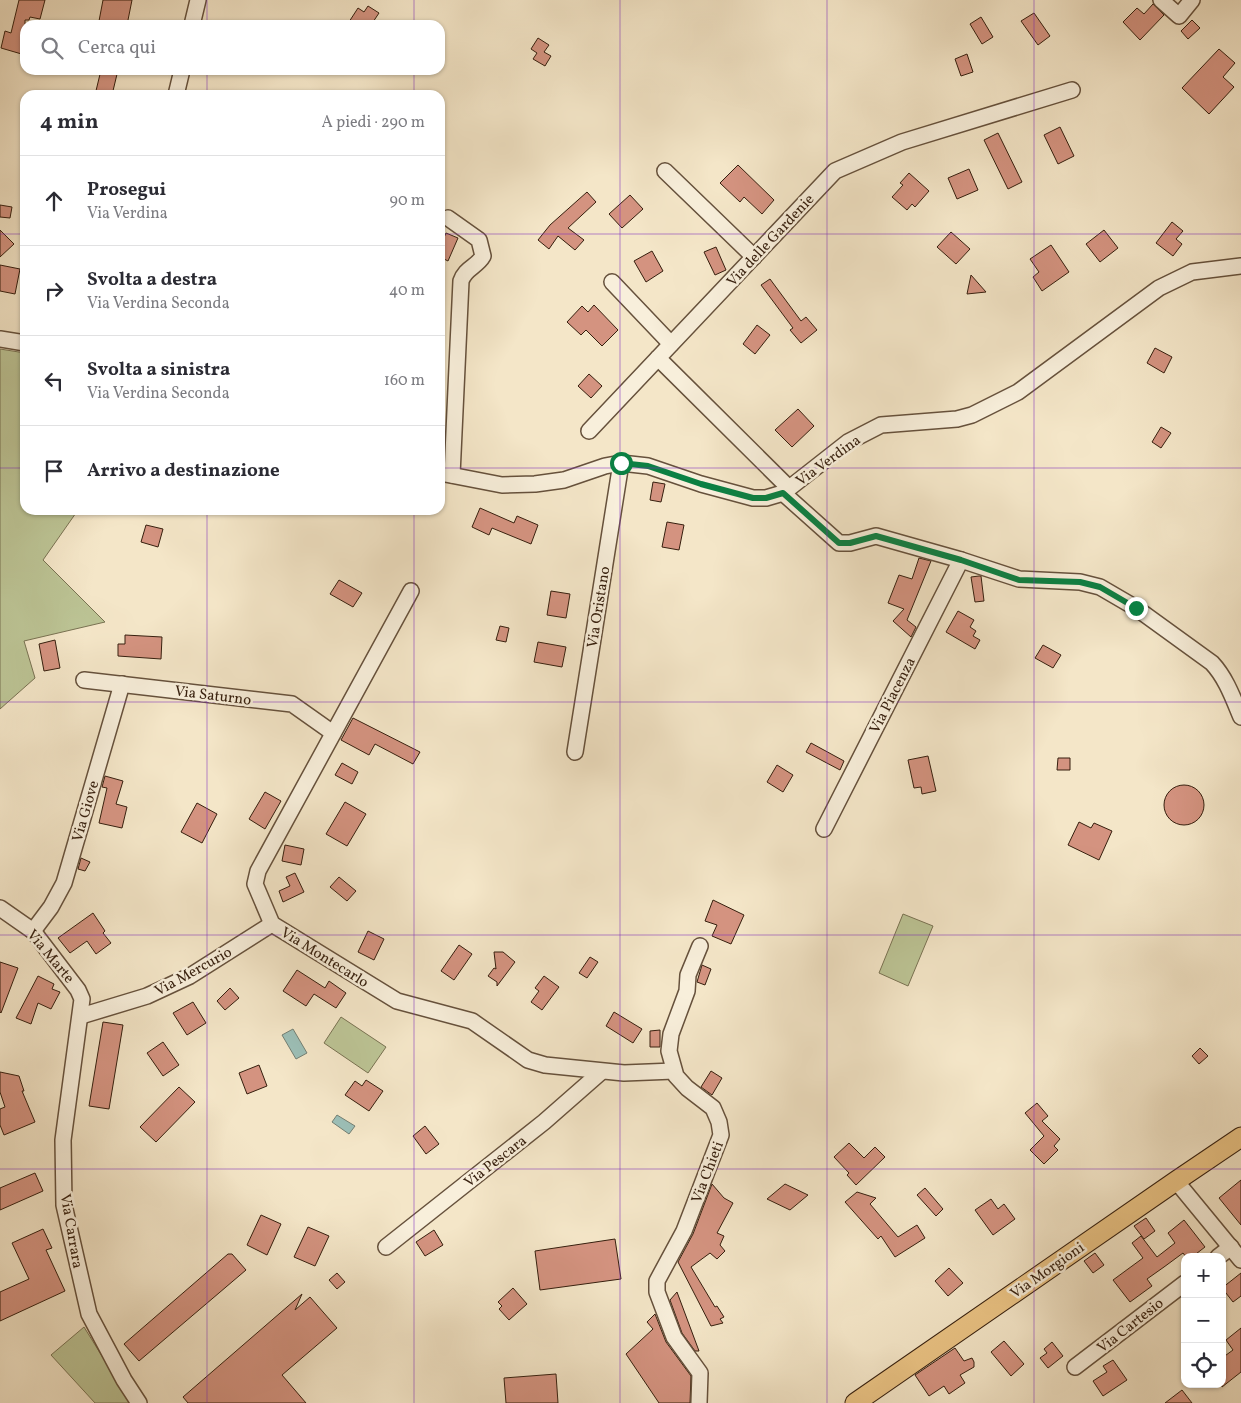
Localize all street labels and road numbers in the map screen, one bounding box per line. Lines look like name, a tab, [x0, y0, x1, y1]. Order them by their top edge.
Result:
street label: Via delle Gardenie	[722, 190, 820, 292]
street label: Via Verdina	[792, 430, 866, 492]
street label: Via Oristano	[583, 565, 616, 650]
street label: Via Piacenza	[865, 654, 922, 737]
street label: Via Saturno	[173, 681, 252, 712]
street label: Via Giove	[68, 778, 105, 844]
street label: Via Montecarlo	[276, 923, 372, 994]
street label: Via Marte	[21, 926, 79, 988]
street label: Via Mercurio	[151, 942, 236, 1002]
street label: Via Pescara	[460, 1131, 532, 1193]
street label: Via Chieti	[687, 1139, 730, 1206]
street label: Via Carrara	[54, 1192, 87, 1270]
street label: Via Morgioni	[1007, 1238, 1089, 1305]
street label: Via Cartesio	[1093, 1294, 1169, 1359]

